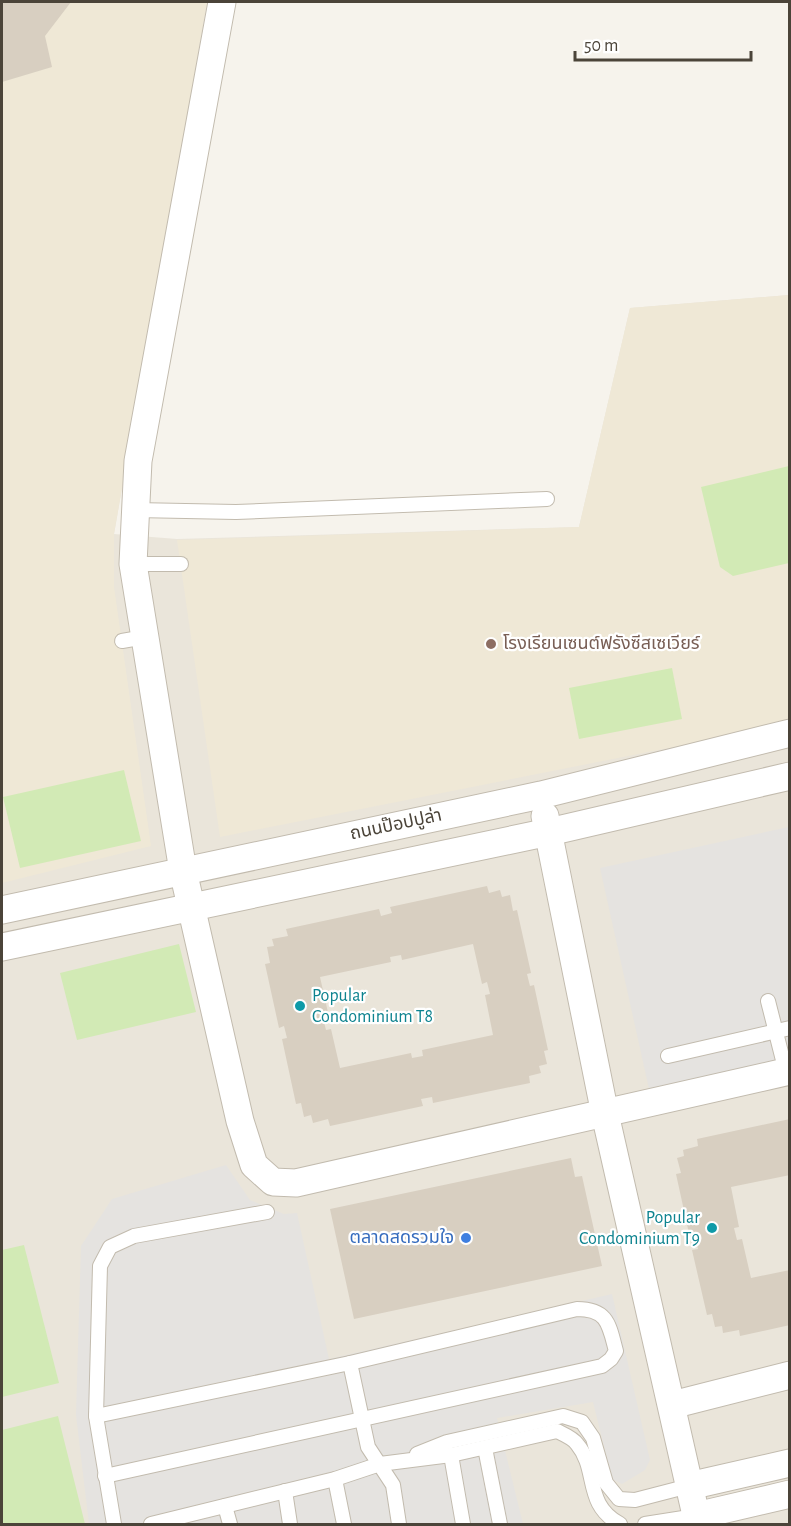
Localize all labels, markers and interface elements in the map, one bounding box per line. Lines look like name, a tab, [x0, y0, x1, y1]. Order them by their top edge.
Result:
scale bar	[575, 24, 750, 62]
text: 50 m	[584, 37, 618, 55]
place label: โรงเรียนเซนต์ฟรังซีสเซเวียร์	[503, 634, 701, 653]
marker: โรงเรียนเซนต์ฟรังซีสเซเวียร์	[484, 637, 498, 651]
street label: ถนนป๊อปปูล่า	[348, 805, 444, 845]
place label: Popular Condominium T8	[312, 987, 433, 1026]
marker: Popular Condominium T8	[293, 999, 307, 1013]
place label: Popular Condominium T9	[579, 1209, 700, 1248]
marker: Popular Condominium T9	[705, 1221, 719, 1235]
place label: ตลาดสดรวมใจ	[350, 1228, 454, 1247]
marker: ตลาดสดรวมใจ	[459, 1231, 473, 1245]

